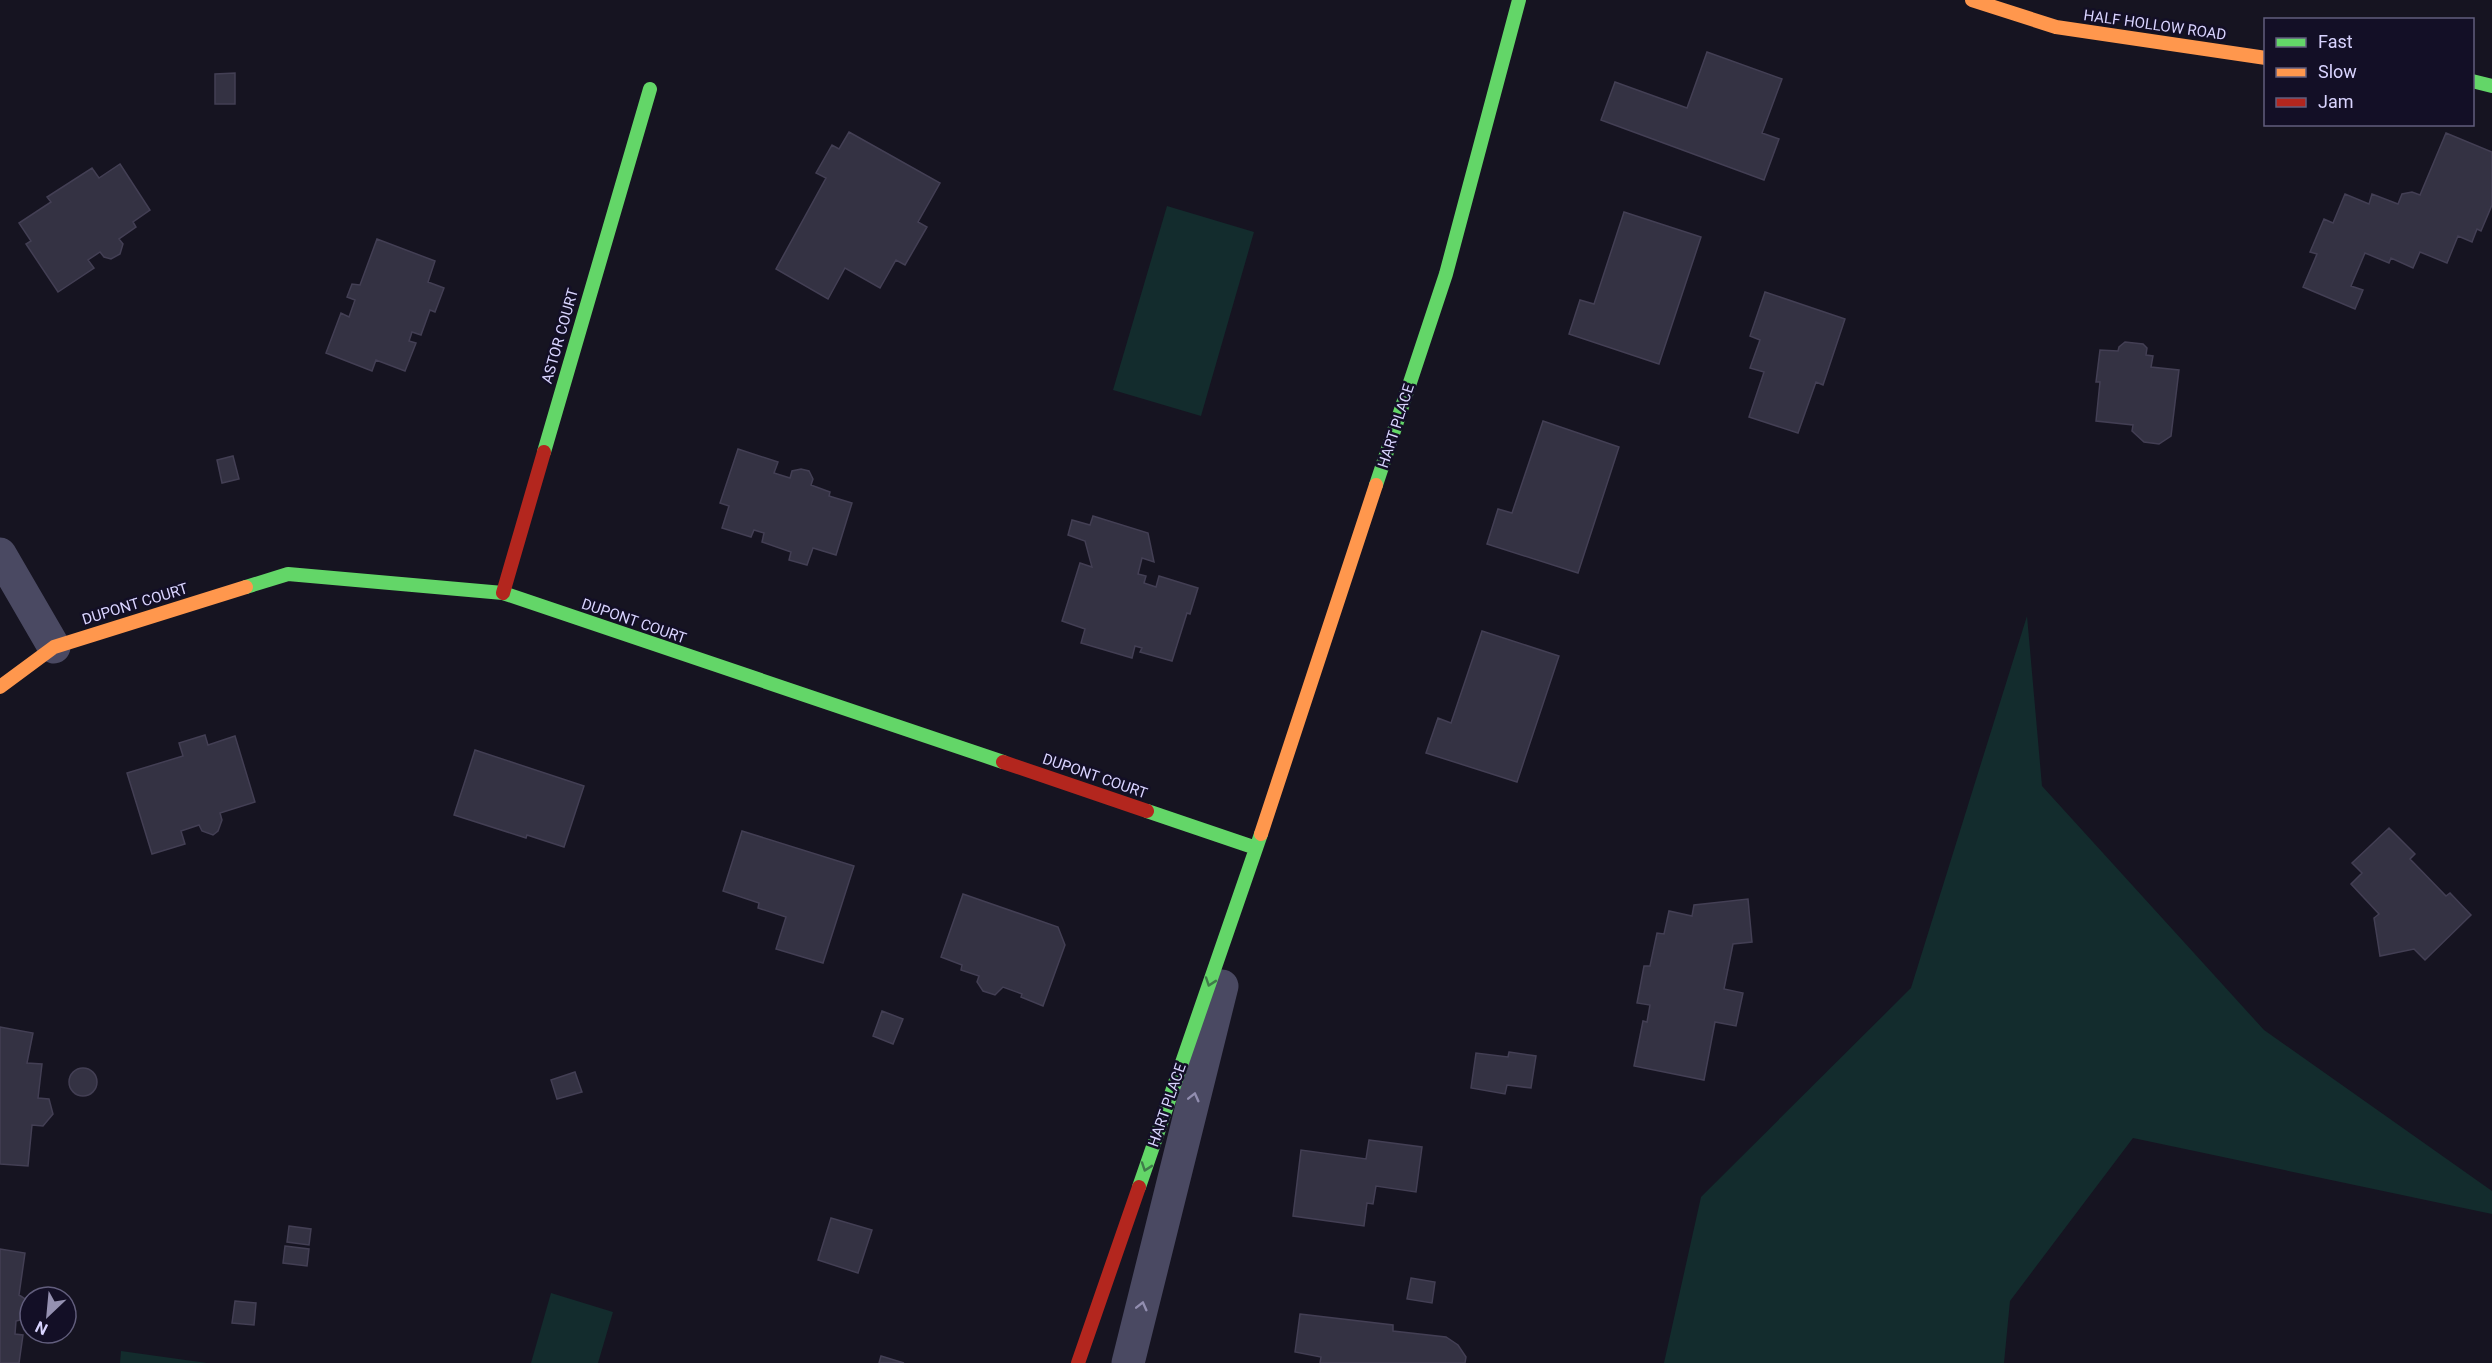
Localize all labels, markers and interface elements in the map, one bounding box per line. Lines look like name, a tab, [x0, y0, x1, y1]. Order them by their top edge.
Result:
street label: HALF HOLLOW ROAD	[2083, 6, 2227, 44]
legend	[2264, 18, 2474, 126]
text: Fast	[2318, 31, 2353, 52]
text: Slow	[2318, 61, 2357, 82]
text: Jam	[2318, 91, 2354, 112]
street label: ASTOR COURT	[538, 286, 582, 386]
street label: HART PLACE	[1374, 381, 1418, 470]
street label: DUPONT COURT	[80, 579, 190, 629]
street label: DUPONT COURT	[579, 595, 689, 647]
street label: DUPONT COURT	[1040, 750, 1150, 802]
one-way arrow	[1204, 977, 1217, 987]
street label: HART PLACE	[1144, 1060, 1190, 1149]
one-way arrow	[1187, 1092, 1200, 1102]
one-way arrow	[1141, 1161, 1153, 1172]
north arrow	[18, 1285, 78, 1345]
one-way arrow	[1134, 1301, 1147, 1311]
text: N	[32, 1317, 51, 1339]

